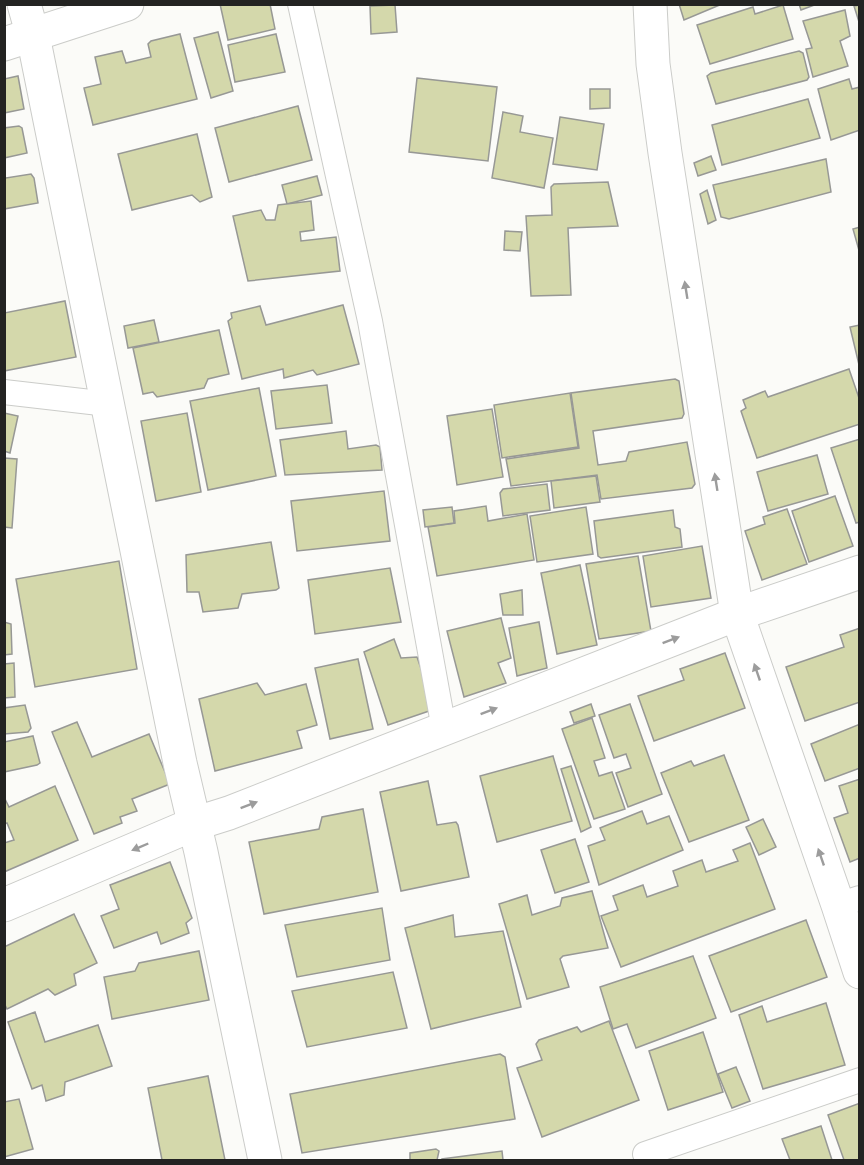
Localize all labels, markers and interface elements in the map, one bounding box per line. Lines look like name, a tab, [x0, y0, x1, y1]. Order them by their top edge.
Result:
one-way arrow	[682, 280, 691, 299]
one-way arrow	[712, 473, 721, 492]
one-way arrow	[662, 635, 680, 644]
one-way arrow	[751, 663, 761, 681]
one-way arrow	[480, 706, 498, 715]
one-way arrow	[240, 800, 258, 809]
one-way arrow	[131, 843, 149, 852]
one-way arrow	[816, 847, 825, 865]

